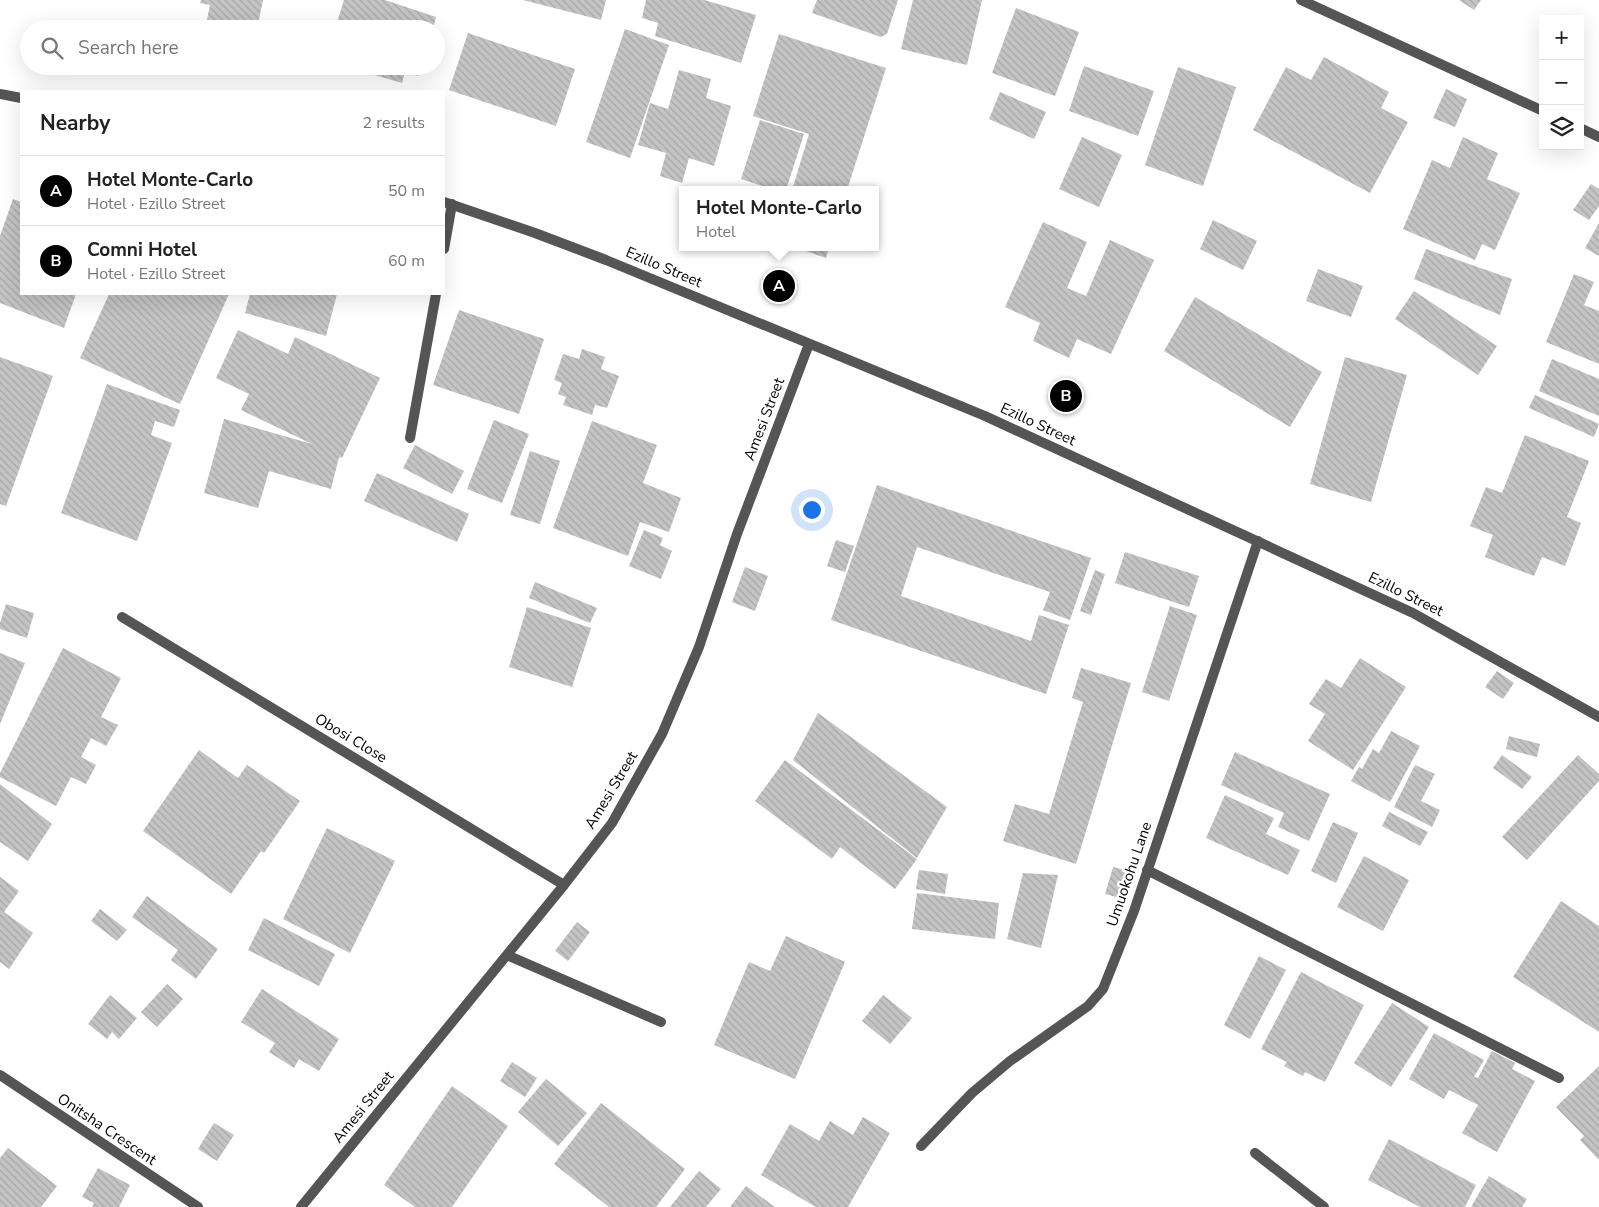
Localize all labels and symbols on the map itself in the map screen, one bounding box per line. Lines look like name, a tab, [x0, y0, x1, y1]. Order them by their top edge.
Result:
street label: Ezillo Street	[623, 242, 706, 292]
pin: A	[763, 267, 795, 305]
street label: Amesi Street	[739, 374, 789, 463]
pin: B	[1050, 377, 1082, 415]
street label: Ezillo Street	[997, 398, 1080, 451]
your location	[799, 497, 825, 523]
street label: Ezillo Street	[1365, 567, 1447, 621]
street label: Obosi Close	[311, 709, 391, 767]
street label: Amesi Street	[580, 747, 642, 833]
street label: Umuokohu Lane	[1102, 819, 1156, 929]
street label: Amesi Street	[328, 1066, 399, 1147]
street label: Onitsha Crescent	[54, 1088, 161, 1170]

